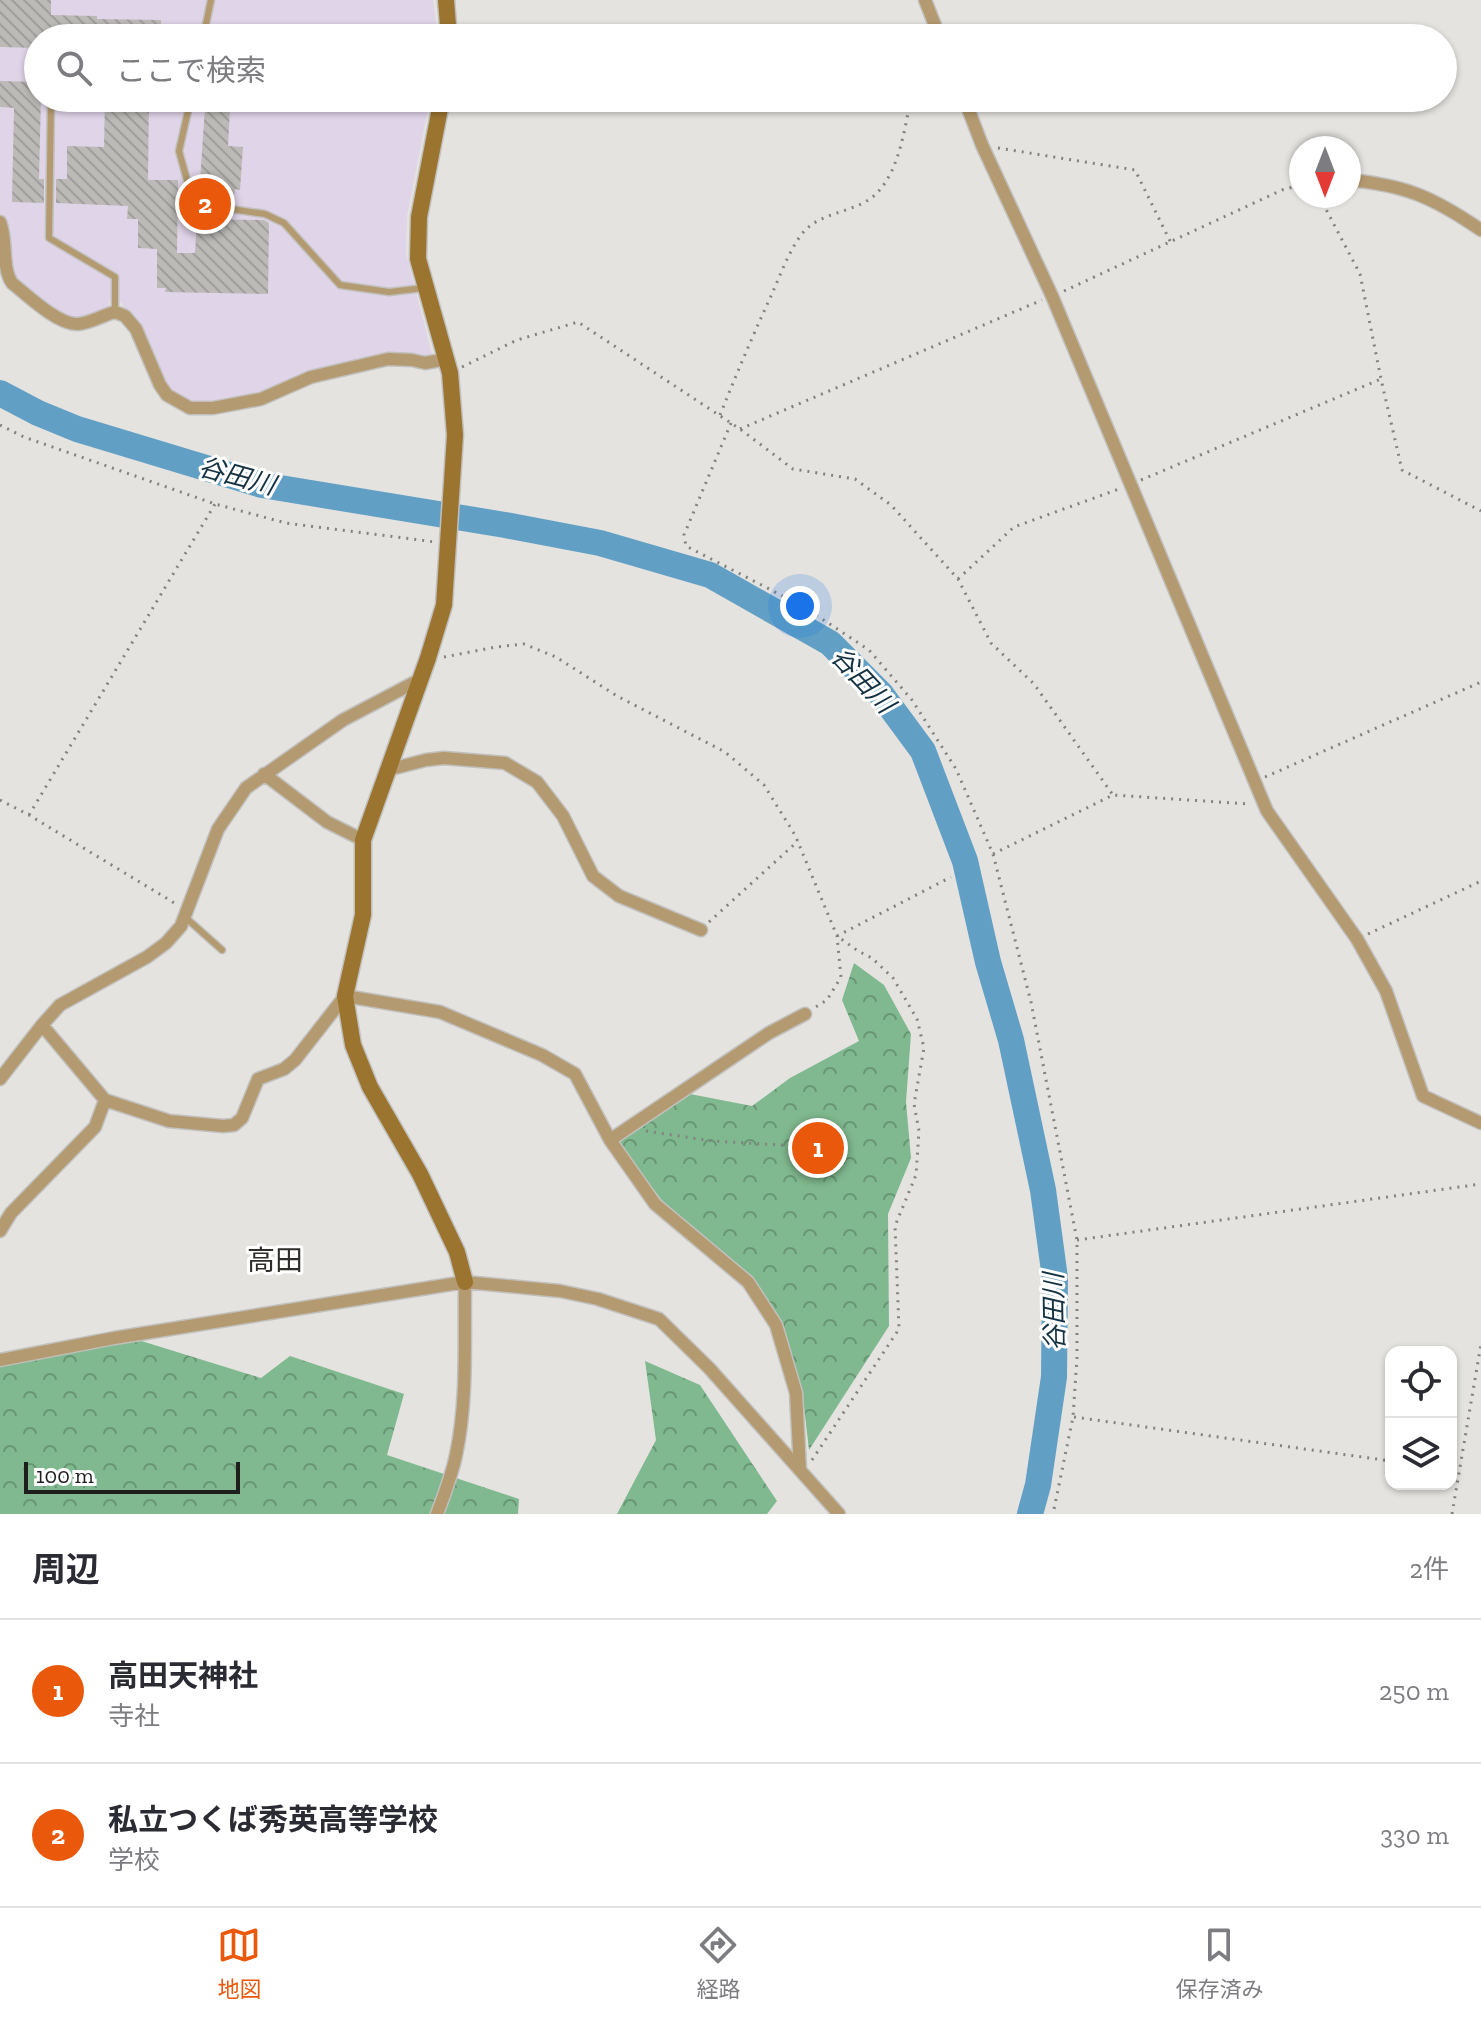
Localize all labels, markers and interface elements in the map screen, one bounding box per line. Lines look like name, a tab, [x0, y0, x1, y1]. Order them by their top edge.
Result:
search box	[24, 24, 1457, 112]
icon: search	[52, 46, 96, 90]
text: ここで検索	[116, 53, 266, 89]
north arrow	[1289, 136, 1361, 208]
pin: 2	[179, 174, 231, 234]
water label: 谷田川	[195, 450, 282, 502]
your location	[780, 586, 820, 626]
water label: 谷田川	[825, 641, 903, 722]
pin: 1	[792, 1118, 844, 1178]
district label: 高田	[247, 1244, 303, 1277]
water label: 谷田川	[1037, 1270, 1071, 1351]
map controls	[1385, 1346, 1457, 1490]
button: locate	[1385, 1346, 1457, 1418]
button: layers	[1385, 1418, 1457, 1490]
scale bar	[24, 1458, 240, 1494]
text: 100 m	[36, 1462, 94, 1489]
text: 周辺	[32, 1549, 100, 1590]
text: 2件	[1410, 1553, 1449, 1585]
text: 高田天神社	[108, 1658, 258, 1694]
text: 1	[53, 1675, 63, 1707]
text: 250 m	[1379, 1675, 1449, 1707]
text: 寺社	[108, 1700, 160, 1732]
text: 私立つくば秀英高等学校	[108, 1802, 438, 1838]
text: 2	[51, 1819, 65, 1851]
text: 330 m	[1380, 1819, 1449, 1851]
text: 学校	[108, 1844, 160, 1876]
tab: 地図	[217, 1923, 262, 2003]
tab: 経路	[696, 1923, 741, 2003]
tab: 保存済み	[1175, 1923, 1264, 2003]

